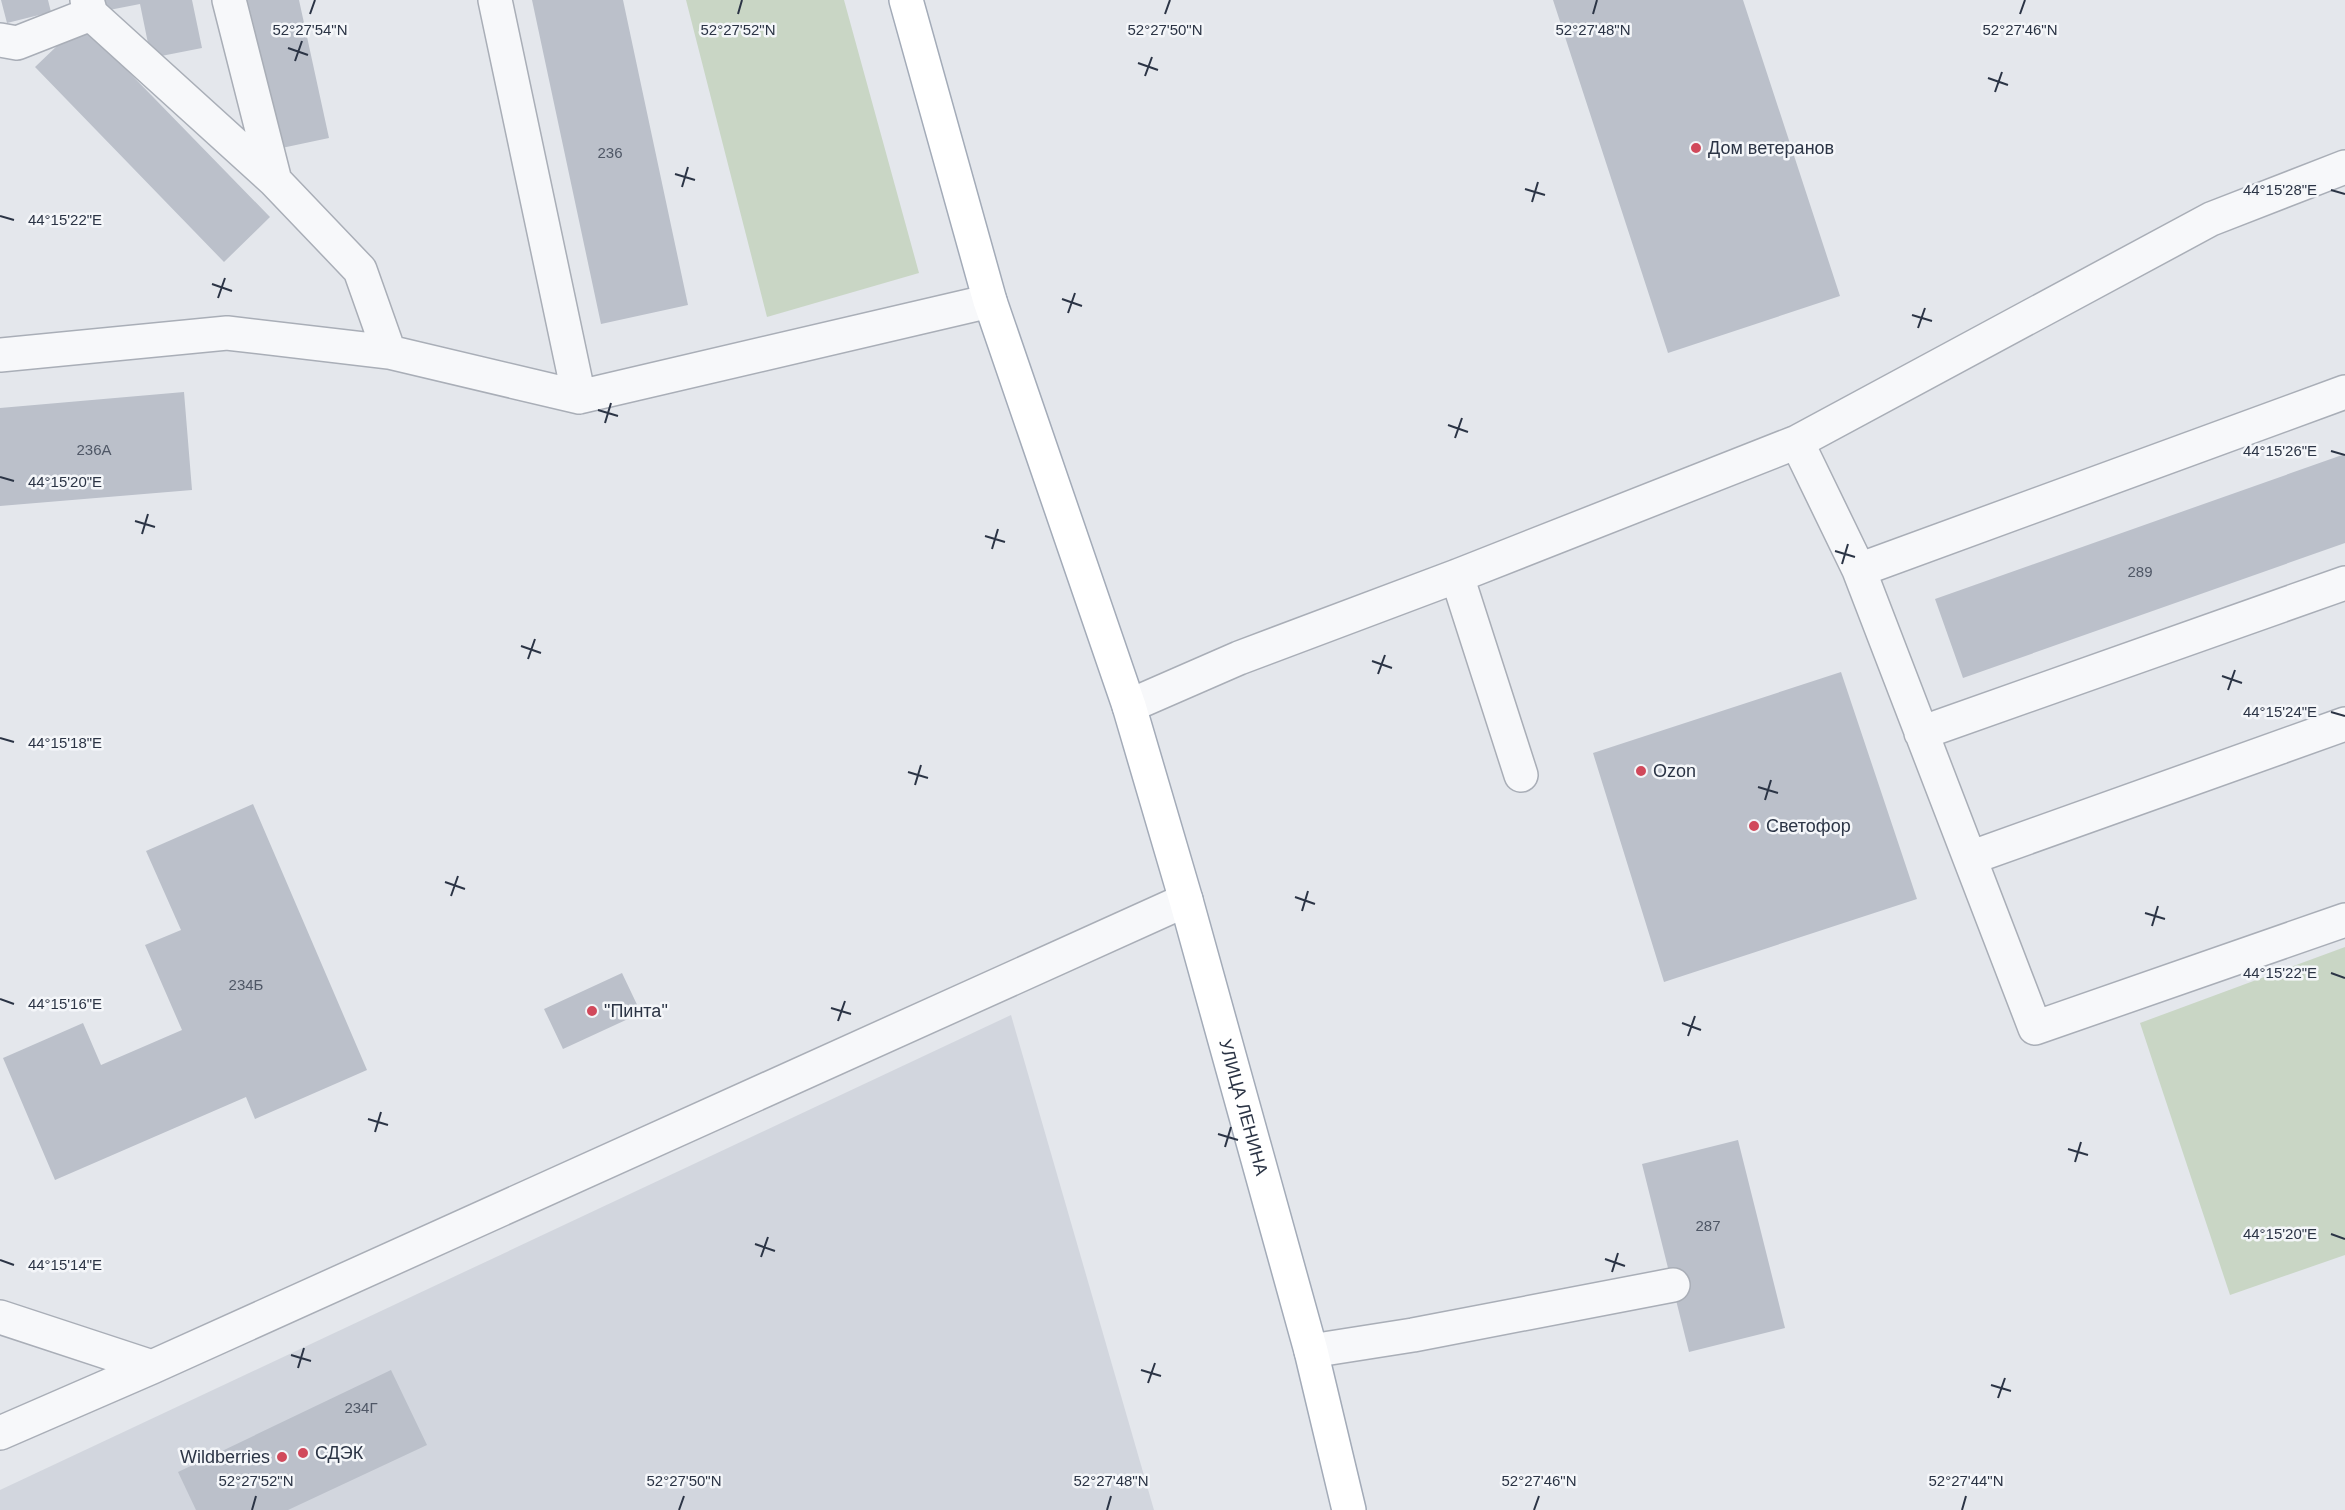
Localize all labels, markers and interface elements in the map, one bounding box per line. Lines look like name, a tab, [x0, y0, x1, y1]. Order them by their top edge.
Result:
text: 52°27'54"N	[272, 21, 348, 38]
text: 52°27'52"N	[700, 21, 776, 38]
text: 52°27'50"N	[1127, 21, 1203, 38]
text: 52°27'48"N	[1555, 21, 1631, 38]
text: 52°27'46"N	[1982, 21, 2058, 38]
place label: Дом ветеранов	[1708, 138, 1834, 158]
marker: Дом ветеранов	[1689, 141, 1703, 155]
house number: 236	[597, 144, 623, 161]
text: 44°15'28"E	[2243, 181, 2317, 198]
text: 44°15'22"E	[28, 211, 102, 228]
house number: 236А	[76, 441, 112, 458]
text: 44°15'26"E	[2243, 442, 2317, 459]
text: 44°15'20"E	[28, 473, 102, 490]
house number: 289	[2127, 563, 2153, 580]
text: 44°15'24"E	[2243, 703, 2317, 720]
text: 44°15'18"E	[28, 734, 102, 751]
place label: Ozon	[1653, 761, 1696, 781]
marker: Ozon	[1634, 764, 1648, 778]
place label: Светофор	[1766, 816, 1851, 836]
marker: Светофор	[1747, 819, 1761, 833]
text: 44°15'22"E	[2243, 964, 2317, 981]
house number: 234Б	[229, 976, 264, 993]
text: 44°15'16"E	[28, 995, 102, 1012]
place label: "Пинта"	[604, 1001, 668, 1021]
marker: "Пинта"	[585, 1004, 599, 1018]
street label: УЛИЦА ЛЕНИНА	[1215, 1037, 1272, 1178]
house number: 287	[1695, 1217, 1721, 1234]
text: 44°15'20"E	[2243, 1225, 2317, 1242]
text: 44°15'14"E	[28, 1256, 102, 1273]
house number: 234Г	[344, 1399, 378, 1416]
place label: СДЭК	[315, 1443, 364, 1463]
marker: СДЭК	[296, 1446, 310, 1460]
place label: Wildberries	[180, 1447, 270, 1467]
marker: Wildberries	[275, 1450, 289, 1464]
text: 52°27'52"N	[218, 1472, 294, 1489]
text: 52°27'50"N	[646, 1472, 722, 1489]
text: 52°27'48"N	[1073, 1472, 1149, 1489]
text: 52°27'46"N	[1501, 1472, 1577, 1489]
text: 52°27'44"N	[1928, 1472, 2004, 1489]

